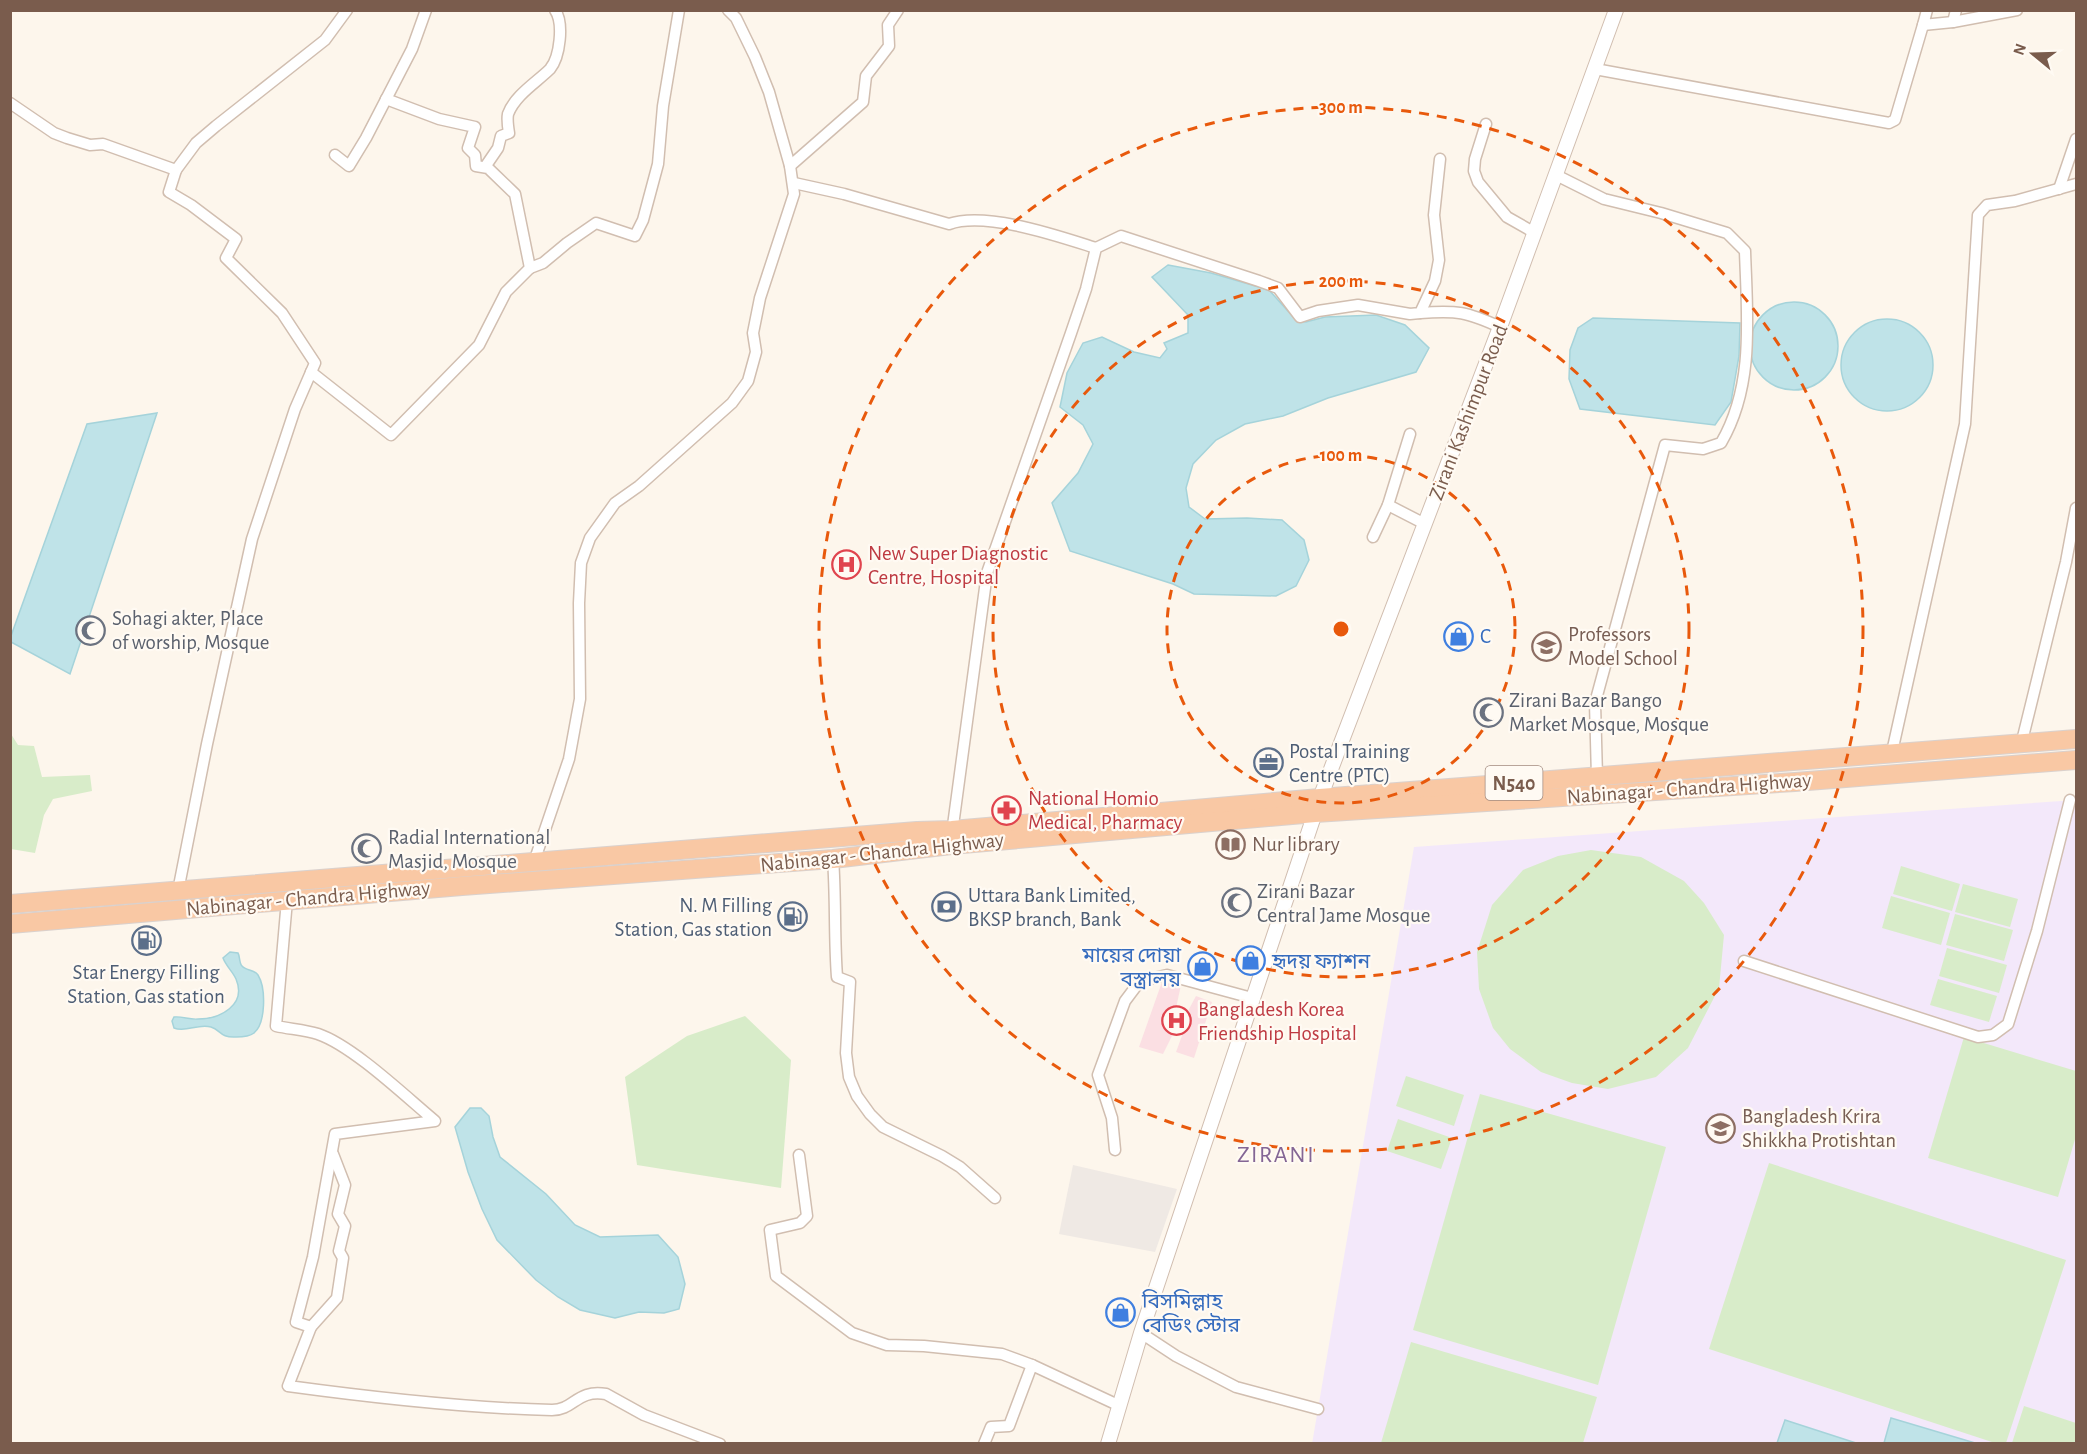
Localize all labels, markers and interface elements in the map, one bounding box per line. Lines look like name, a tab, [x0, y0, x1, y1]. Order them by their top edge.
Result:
north arrow	[2003, 24, 2063, 84]
text: N	[2010, 42, 2029, 57]
text: 300 m	[1319, 99, 1363, 117]
text: 200 m	[1319, 273, 1363, 291]
street label: Zirani Kashimpur Road	[1425, 321, 1512, 503]
text: 100 m	[1320, 447, 1362, 465]
place label: New Super Diagnostic Centre, Hospital	[868, 543, 1048, 588]
hospital icon: New Super Diagnostic Centre, Hospital	[831, 549, 863, 581]
place label: Sohagi akter, Place of worship, Mosque	[112, 608, 270, 653]
mosque icon: Sohagi akter, Place of worship, Mosque	[75, 614, 107, 646]
centre of rings	[1331, 619, 1351, 639]
shop icon: C	[1443, 620, 1475, 652]
place label: Professors Model School	[1568, 624, 1678, 669]
place label: C	[1480, 626, 1491, 647]
school or university icon: Professors Model School	[1531, 630, 1563, 662]
place label: Zirani Bazar Bango Market Mosque, Mosque	[1509, 690, 1709, 735]
mosque icon: Zirani Bazar Bango Market Mosque, Mosque	[1472, 696, 1504, 728]
place label: Postal Training Centre (PTC)	[1289, 741, 1410, 786]
office icon: Postal Training Centre (PTC)	[1252, 747, 1284, 779]
road number: N540	[1486, 766, 1543, 800]
street label: Nabinagar - Chandra Highway	[1566, 769, 1812, 808]
place label: National Homio Medical, Pharmacy	[1028, 788, 1183, 833]
pharmacy icon: National Homio Medical, Pharmacy	[991, 794, 1023, 826]
place label: Radial International Masjid, Mosque	[388, 827, 551, 872]
library icon: Nur library	[1215, 828, 1247, 860]
street label: Nabinagar - Chandra Highway	[759, 829, 1005, 876]
mosque icon: Radial International Masjid, Mosque	[351, 833, 383, 865]
place label: Nur library	[1252, 834, 1340, 855]
street label: Nabinagar - Chandra Highway	[185, 877, 431, 920]
place label: Zirani Bazar Central Jame Mosque	[1257, 881, 1430, 926]
place label: Uttara Bank Limited, BKSP branch, Bank	[968, 885, 1136, 930]
mosque icon: Zirani Bazar Central Jame Mosque	[1220, 887, 1252, 919]
bank icon: Uttara Bank Limited, BKSP branch, Bank	[931, 891, 963, 923]
place label: N. M Filling Station, Gas station	[614, 895, 773, 940]
fuel station icon: N. M Filling Station, Gas station	[777, 901, 809, 933]
fuel station icon: Star Energy Filling Station, Gas station	[130, 925, 162, 957]
place label: মায়ের দোয়া বস্ত্রালয়	[1081, 945, 1182, 990]
shop icon: হৃদয় ফ্যাশন	[1235, 945, 1267, 977]
shop icon: মায়ের দোয়া বস্ত্রালয়	[1186, 951, 1218, 983]
place label: হৃদয় ফ্যাশন	[1271, 951, 1370, 972]
place label: Star Energy Filling Station, Gas station	[67, 962, 225, 1007]
place label: Bangladesh Korea Friendship Hospital	[1198, 999, 1357, 1044]
hospital icon: Bangladesh Korea Friendship Hospital	[1161, 1005, 1193, 1037]
place label: Bangladesh Krira Shikkha Protishtan	[1742, 1106, 1896, 1151]
school or university icon: Bangladesh Krira Shikkha Protishtan	[1705, 1112, 1737, 1144]
district label: ZIRANI	[1237, 1143, 1315, 1167]
place label: বিসমিল্লাহ বেডিং স্টোর	[1141, 1289, 1240, 1336]
shop icon: বিসমিল্লাহ বেডিং স্টোর	[1105, 1297, 1137, 1329]

